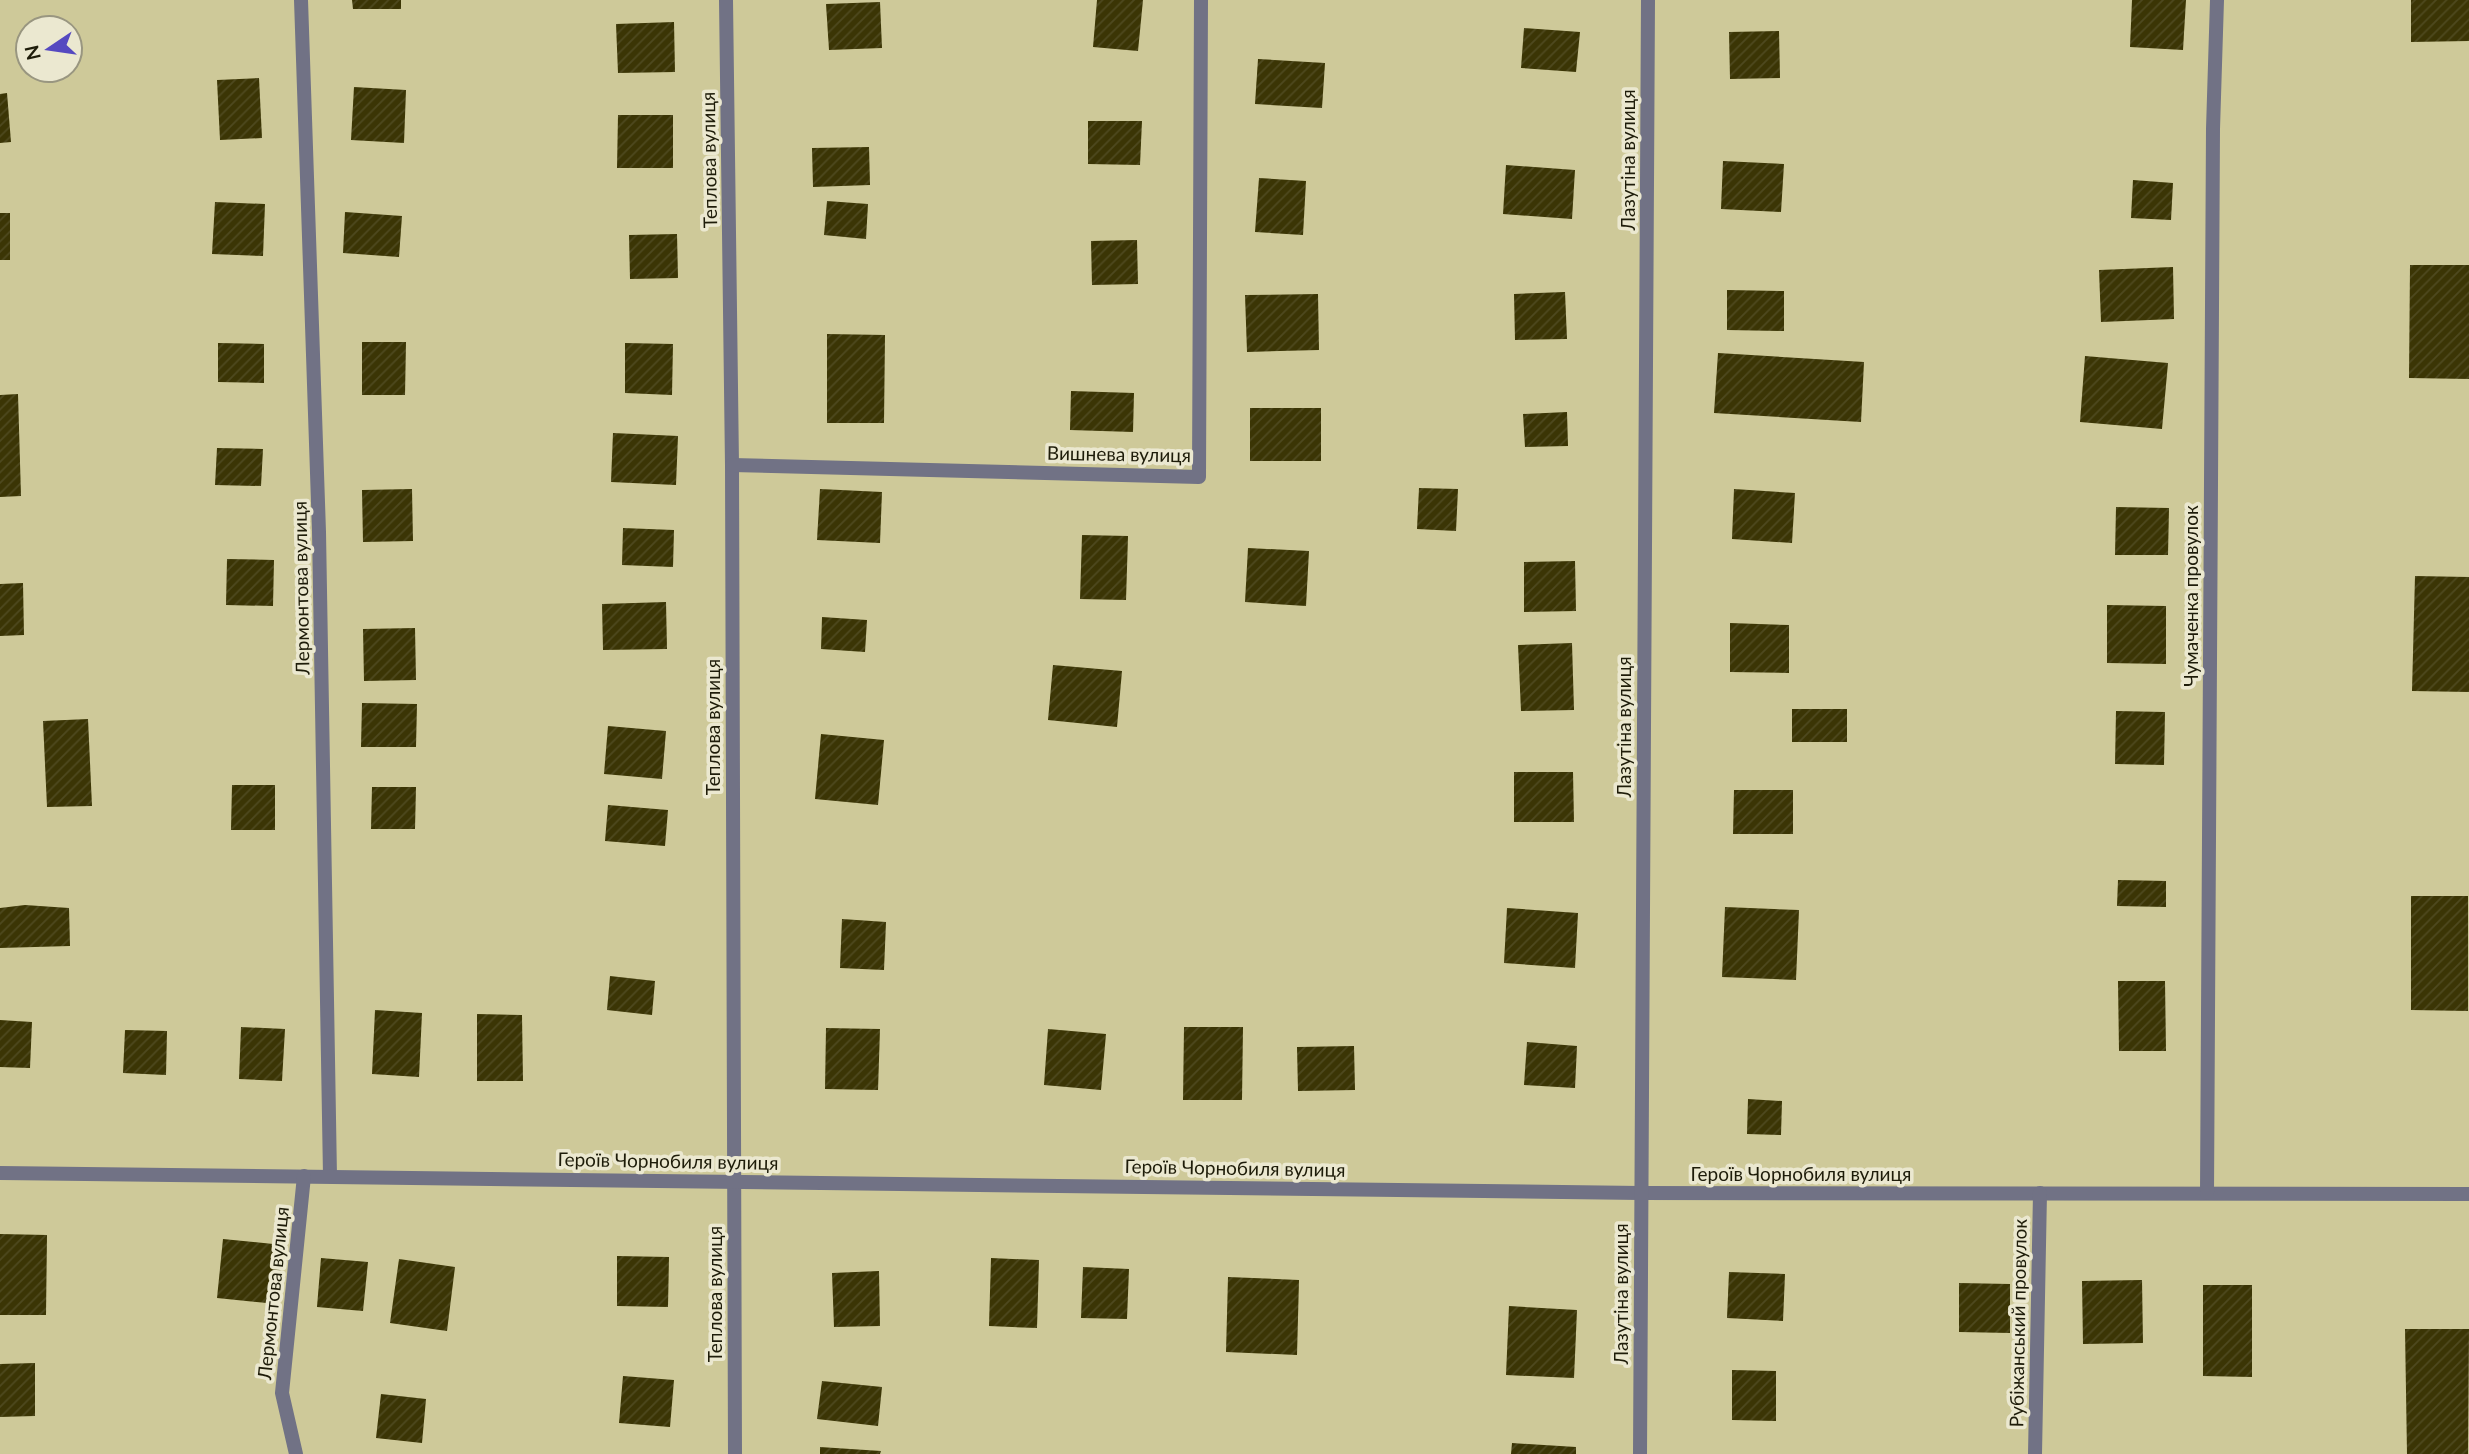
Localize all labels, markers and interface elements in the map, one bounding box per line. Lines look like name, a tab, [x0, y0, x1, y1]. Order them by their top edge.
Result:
north arrow	[14, 14, 84, 84]
text: N	[19, 43, 45, 63]
street label: Лазутіна вулиця	[1616, 89, 1639, 232]
street label: Теплова вулиця	[696, 92, 721, 228]
street label: Вишнева вулиця	[1047, 441, 1191, 466]
street label: Лермонтова вулиця	[287, 501, 314, 676]
street label: Чумаченка провулок	[2179, 505, 2202, 687]
street label: Лазутіна вулиця	[1612, 656, 1635, 799]
street label: Теплова вулиця	[701, 659, 724, 795]
street label: Героїв Чорнобиля вулиця	[557, 1147, 779, 1174]
street label: Героїв Чорнобиля вулиця	[1124, 1154, 1346, 1181]
street label: Героїв Чорнобиля вулиця	[1691, 1162, 1911, 1185]
street label: Лермонтова вулиця	[252, 1205, 293, 1382]
street label: Рубіжанський провулок	[2004, 1218, 2031, 1428]
street label: Лазутіна вулиця	[1609, 1223, 1632, 1366]
street label: Теплова вулиця	[703, 1226, 726, 1362]

